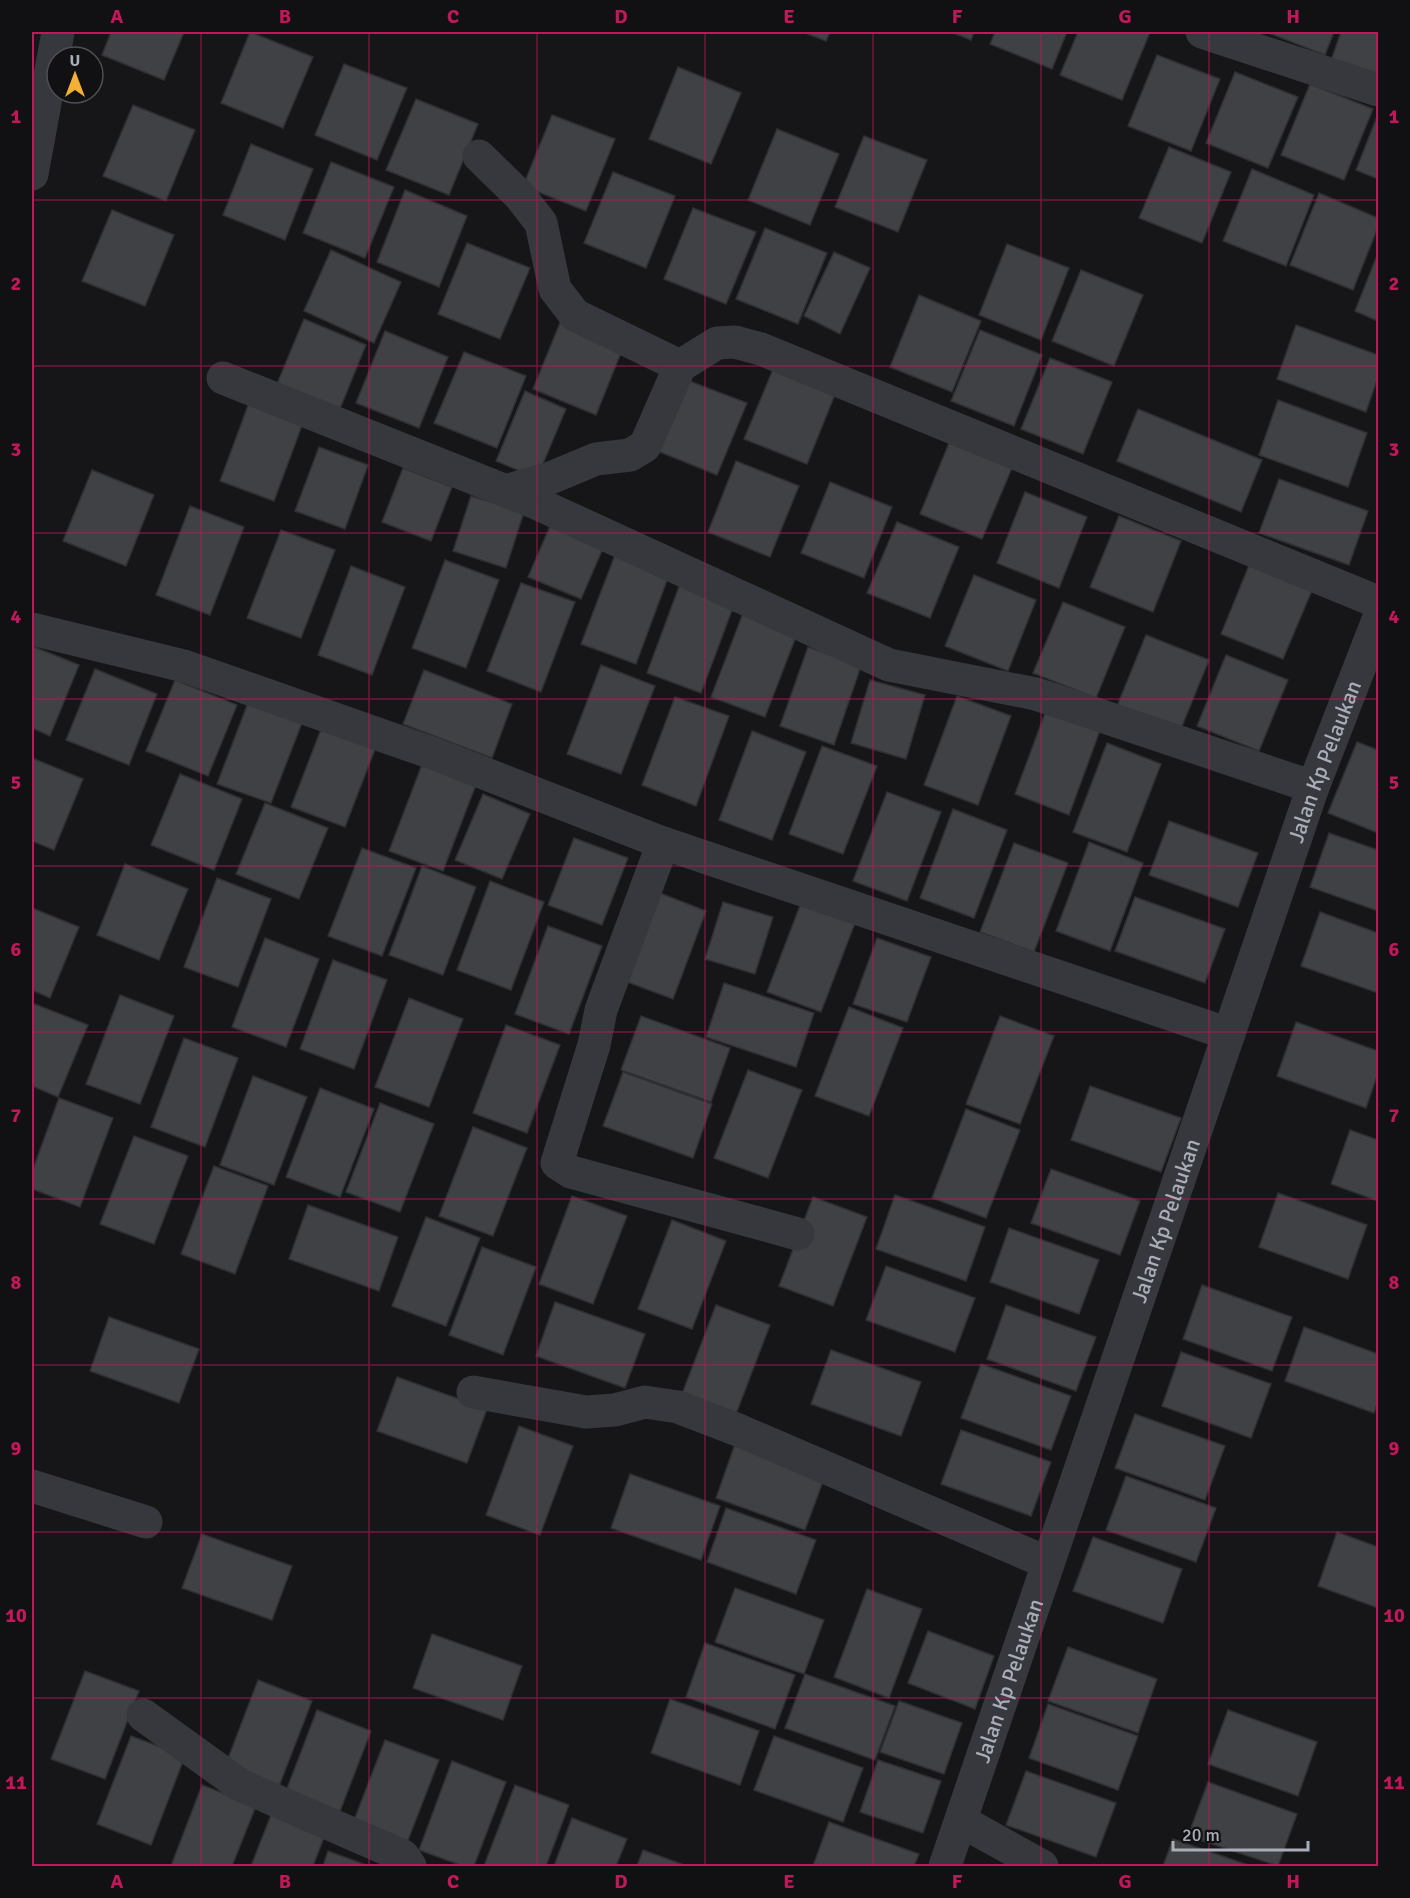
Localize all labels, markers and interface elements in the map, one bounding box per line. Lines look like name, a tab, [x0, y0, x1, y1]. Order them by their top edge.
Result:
text: A	[111, 4, 124, 29]
text: B	[279, 4, 291, 29]
text: C	[447, 4, 459, 29]
text: D	[614, 4, 628, 29]
text: E	[783, 4, 795, 29]
text: F	[952, 4, 963, 29]
text: G	[1118, 4, 1132, 29]
text: H	[1286, 4, 1300, 29]
north arrow	[45, 45, 105, 105]
text: U	[70, 51, 80, 71]
text: 1	[11, 104, 22, 129]
text: 1	[1389, 104, 1400, 129]
text: 2	[11, 271, 21, 296]
text: 2	[1389, 271, 1399, 296]
text: 3	[11, 437, 21, 462]
text: 3	[1389, 437, 1399, 462]
text: 4	[11, 604, 22, 629]
text: 4	[1389, 604, 1400, 629]
street label: Jalan Kp Pelaukan	[1282, 676, 1367, 846]
text: 5	[11, 770, 21, 795]
text: 5	[1389, 770, 1399, 795]
text: 6	[11, 937, 22, 962]
text: 6	[1389, 937, 1400, 962]
text: 7	[11, 1103, 22, 1128]
text: 7	[1389, 1103, 1400, 1128]
street label: Jalan Kp Pelaukan	[1125, 1135, 1206, 1306]
text: 8	[11, 1270, 22, 1295]
text: 8	[1389, 1270, 1400, 1295]
text: 9	[11, 1436, 22, 1461]
text: 9	[1389, 1436, 1400, 1461]
street label: Jalan Kp Pelaukan	[968, 1595, 1049, 1766]
text: 10	[5, 1603, 27, 1628]
text: 10	[1383, 1603, 1405, 1628]
text: 11	[5, 1770, 27, 1795]
text: 11	[1383, 1770, 1405, 1795]
scale bar	[1173, 1814, 1308, 1852]
text: 20 m	[1182, 1824, 1220, 1846]
text: A	[111, 1869, 124, 1894]
text: B	[279, 1869, 291, 1894]
text: C	[447, 1869, 459, 1894]
text: D	[614, 1869, 628, 1894]
text: E	[783, 1869, 795, 1894]
text: F	[952, 1869, 963, 1894]
text: G	[1118, 1869, 1132, 1894]
text: H	[1286, 1869, 1300, 1894]

